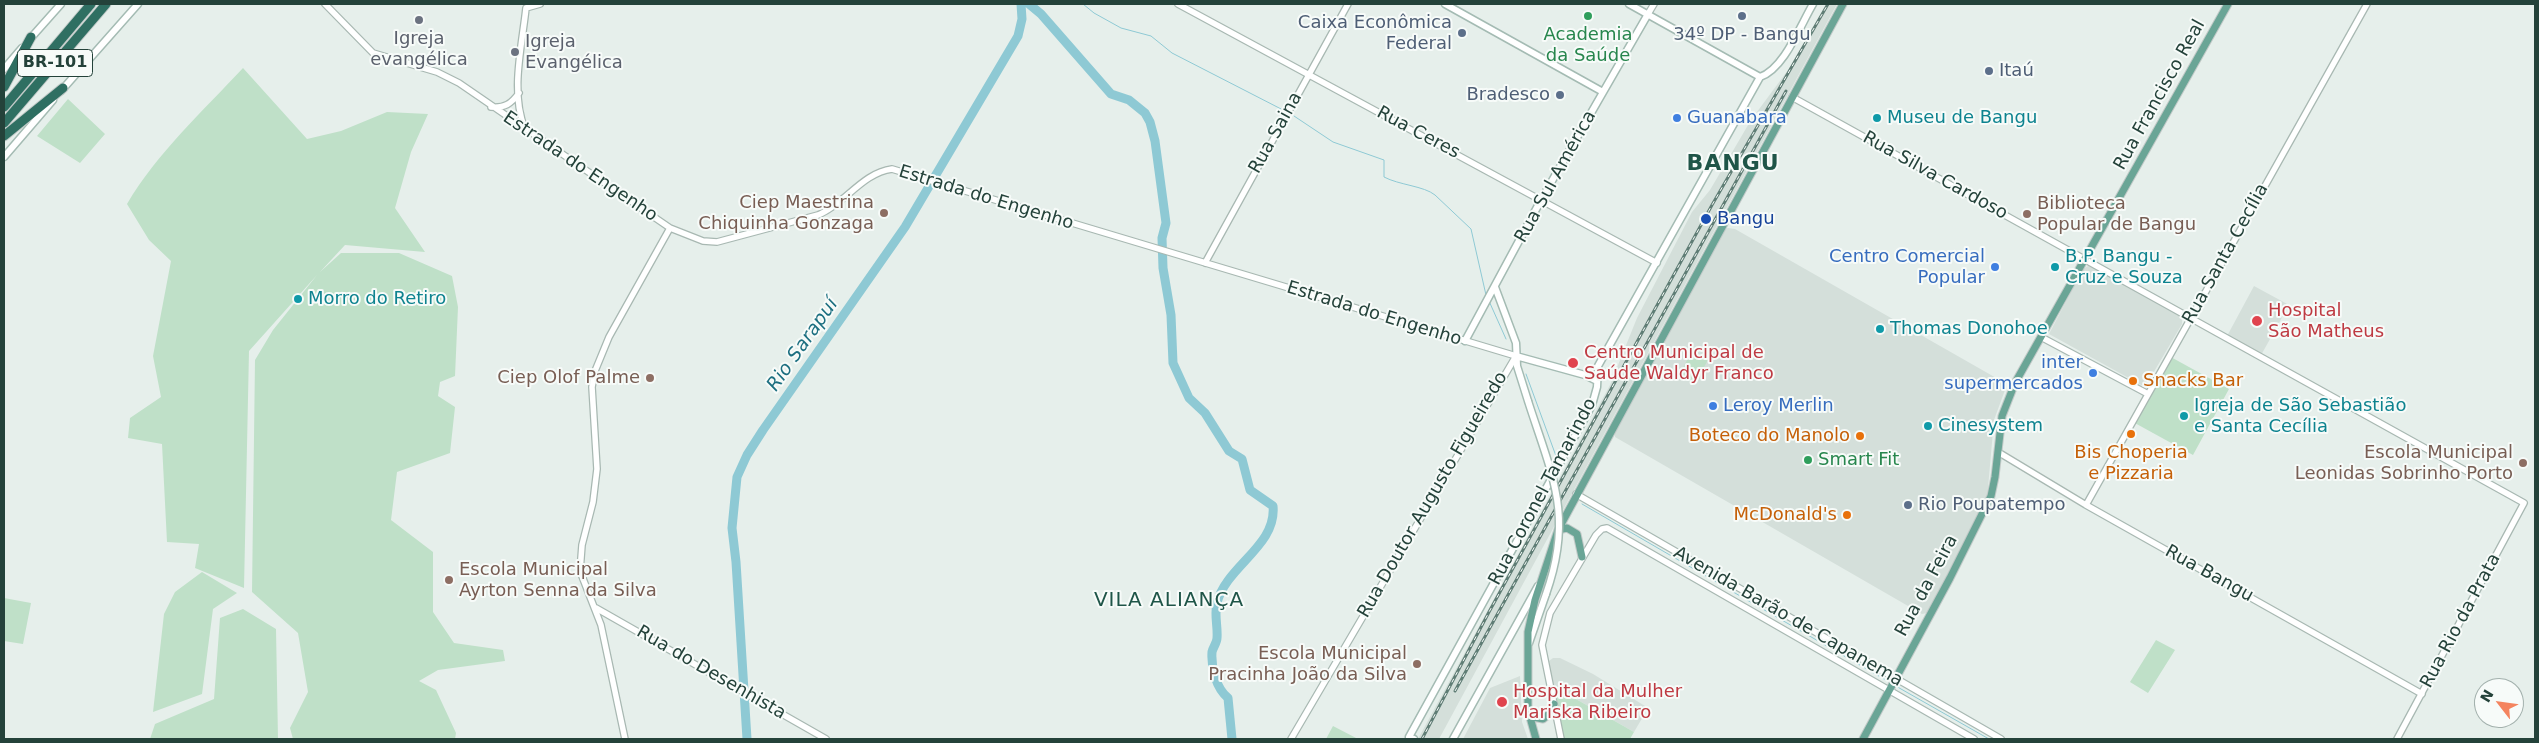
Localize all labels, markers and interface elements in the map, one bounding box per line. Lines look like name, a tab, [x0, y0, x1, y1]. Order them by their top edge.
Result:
marker: Academia da Saúde	[1582, 10, 1594, 22]
marker: 34º DP - Bangu	[1736, 10, 1748, 22]
place label: Caixa Econômica Federal	[1298, 12, 1452, 54]
marker: Igreja evangélica	[413, 14, 425, 26]
street label: Rua Francisco Real	[2110, 16, 2210, 174]
place label: Academia da Saúde	[1544, 24, 1632, 66]
place label: 34º DP - Bangu	[1673, 24, 1811, 46]
marker: Caixa Econômica Federal	[1456, 27, 1468, 39]
place label: Igreja evangélica	[370, 28, 468, 70]
place label: Igreja Evangélica	[525, 31, 623, 74]
marker: Igreja Evangélica	[509, 46, 521, 58]
road number: BR-101	[18, 49, 92, 76]
place label: Itaú	[1999, 60, 2034, 82]
marker: Itaú	[1983, 65, 1995, 77]
place label: Bradesco	[1466, 84, 1550, 106]
street label: Rua Saina	[1245, 89, 1307, 177]
marker: Bradesco	[1554, 89, 1566, 101]
street label: Rua Ceres	[1373, 102, 1463, 164]
street label: Estrada do Engenho	[499, 107, 661, 227]
street label: Rua Sul América	[1511, 107, 1601, 247]
place label: Guanabara	[1687, 107, 1787, 129]
place label: Museu de Bangu	[1887, 107, 2037, 129]
marker: Guanabara	[1671, 112, 1683, 124]
marker: Museu de Bangu	[1871, 112, 1883, 124]
street label: Rua Silva Cardoso	[1859, 127, 2011, 225]
district label: BANGU	[1686, 151, 1780, 177]
street label: Estrada do Engenho	[896, 161, 1076, 235]
street label: Rua Santa Cecília	[2178, 180, 2274, 328]
place label: Ciep Maestrina Chiquinha Gonzaga	[698, 192, 874, 234]
place label: Biblioteca Popular de Bangu	[2037, 193, 2196, 235]
marker: Ciep Maestrina Chiquinha Gonzaga	[878, 207, 890, 219]
place label: Bangu	[1717, 208, 1775, 230]
marker: Biblioteca Popular de Bangu	[2021, 208, 2033, 220]
marker: Bangu	[1699, 212, 1713, 226]
place label: Centro Comercial Popular	[1829, 246, 1985, 288]
place label: B.P. Bangu - Cruz e Souza	[2065, 246, 2183, 288]
marker: Centro Comercial Popular	[1989, 261, 2001, 273]
marker: B.P. Bangu - Cruz e Souza	[2049, 261, 2061, 273]
street label: Estrada do Engenho	[1284, 277, 1464, 351]
place label: Morro do Retiro	[308, 288, 446, 310]
marker: Morro do Retiro	[292, 293, 304, 305]
water label: Rio Sarapuí	[762, 294, 844, 396]
place label: Hospital São Matheus	[2268, 300, 2384, 342]
marker: Hospital São Matheus	[2250, 314, 2264, 328]
place label: Thomas Donohoe	[1890, 318, 2048, 340]
marker: Thomas Donohoe	[1874, 323, 1886, 335]
place label: Centro Municipal de Saúde Waldyr Franco	[1584, 342, 1774, 384]
place label: inter supermercados	[1944, 352, 2083, 394]
marker: Centro Municipal de Saúde Waldyr Franco	[1566, 356, 1580, 370]
place label: Ciep Olof Palme	[497, 367, 640, 389]
marker: inter supermercados	[2087, 367, 2099, 379]
street label: Rua Doutor Augusto Figueiredo	[1354, 368, 1512, 622]
place label: Snacks Bar	[2143, 370, 2243, 392]
marker: Ciep Olof Palme	[644, 372, 656, 384]
marker: Snacks Bar	[2127, 375, 2139, 387]
street label: Rua Coronel Tamarindo	[1485, 395, 1601, 589]
place label: Leroy Merlin	[1723, 395, 1834, 417]
place label: Igreja de São Sebastião e Santa Cecília	[2194, 395, 2406, 438]
marker: Leroy Merlin	[1707, 400, 1719, 412]
marker: Igreja de São Sebastião e Santa Cecília	[2178, 410, 2190, 422]
place label: Cinesystem	[1938, 415, 2043, 437]
marker: Cinesystem	[1922, 420, 1934, 432]
place label: Boteco do Manolo	[1689, 425, 1850, 447]
marker: Bis Choperia e Pizzaria	[2125, 428, 2137, 440]
marker: Boteco do Manolo	[1854, 430, 1866, 442]
place label: Bis Choperia e Pizzaria	[2074, 442, 2188, 484]
place label: Escola Municipal Leonidas Sobrinho Porto	[2295, 442, 2513, 484]
place label: Smart Fit	[1818, 449, 1899, 471]
marker: Smart Fit	[1802, 454, 1814, 466]
marker: Escola Municipal Leonidas Sobrinho Porto	[2517, 457, 2529, 469]
place label: Rio Poupatempo	[1918, 494, 2065, 516]
marker: Rio Poupatempo	[1902, 499, 1914, 511]
place label: McDonald's	[1734, 504, 1837, 526]
marker: McDonald's	[1841, 509, 1853, 521]
street label: Rua da Feira	[1891, 532, 1963, 640]
street label: Rua Bangu	[2161, 541, 2257, 607]
street label: Avenida Barão de Capanema	[1669, 542, 1907, 692]
street label: Rua Rio da Prata	[2416, 550, 2506, 692]
place label: Escola Municipal Ayrton Senna da Silva	[459, 559, 657, 602]
marker: Escola Municipal Ayrton Senna da Silva	[443, 574, 455, 586]
district label: VILA ALIANÇA	[1092, 589, 1246, 613]
street label: Rua do Desenhista	[633, 621, 789, 725]
place label: Escola Municipal Pracinha João da Silva	[1208, 643, 1407, 686]
marker: Escola Municipal Pracinha João da Silva	[1411, 658, 1423, 670]
north arrow	[2474, 678, 2524, 728]
place label: Hospital da Mulher Mariska Ribeiro	[1513, 681, 1682, 724]
text: N	[2477, 687, 2497, 705]
marker: Hospital da Mulher Mariska Ribeiro	[1495, 695, 1509, 709]

